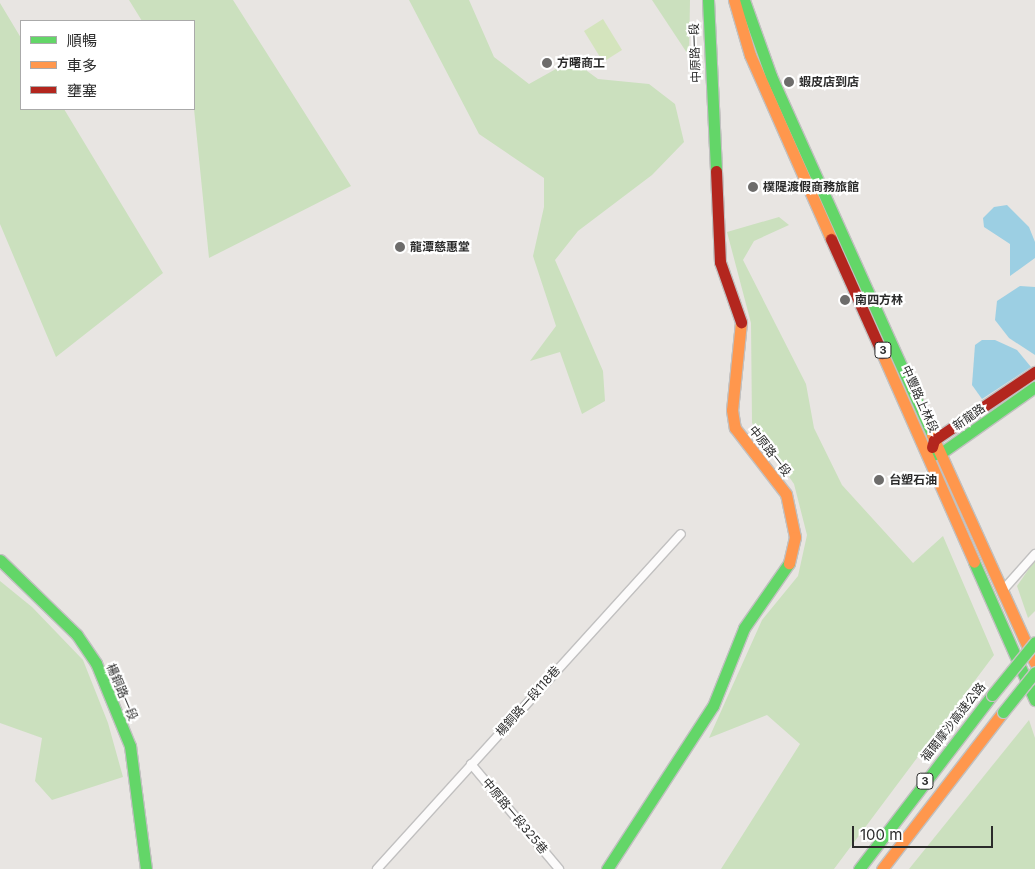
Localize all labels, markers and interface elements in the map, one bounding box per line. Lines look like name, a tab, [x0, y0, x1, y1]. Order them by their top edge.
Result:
legend	[20, 20, 195, 110]
street label: 中原路一段	[687, 23, 703, 83]
text: 順暢	[67, 31, 97, 50]
text: 車多	[67, 56, 97, 75]
place label: 方曙商工	[557, 56, 605, 70]
marker: 方曙商工	[541, 57, 553, 69]
place label: 蝦皮店到店	[799, 75, 859, 89]
marker: 蝦皮店到店	[783, 76, 795, 88]
text: 壅塞	[67, 81, 97, 100]
place label: 樸隄渡假商務旅館	[763, 180, 859, 194]
marker: 樸隄渡假商務旅館	[747, 181, 759, 193]
place label: 龍潭慈惠堂	[410, 240, 470, 254]
marker: 龍潭慈惠堂	[394, 241, 406, 253]
place label: 南四方林	[855, 293, 903, 307]
marker: 南四方林	[839, 294, 851, 306]
road number: 3	[874, 342, 892, 358]
street label: 中豐路上林段	[899, 363, 941, 435]
street label: 新龍路	[950, 401, 988, 433]
street label: 中原路一段	[746, 423, 794, 479]
place label: 台塑石油	[889, 473, 937, 487]
marker: 台塑石油	[873, 474, 885, 486]
street label: 楊銅路一段	[104, 662, 140, 722]
street label: 楊銅路一段118巷	[493, 663, 563, 739]
street label: 福爾摩沙高速公路	[918, 680, 988, 764]
road number: 3	[916, 772, 934, 789]
street label: 中原路一段325巷	[479, 775, 551, 857]
scale bar	[855, 816, 996, 848]
text: 100 m	[860, 825, 902, 844]

